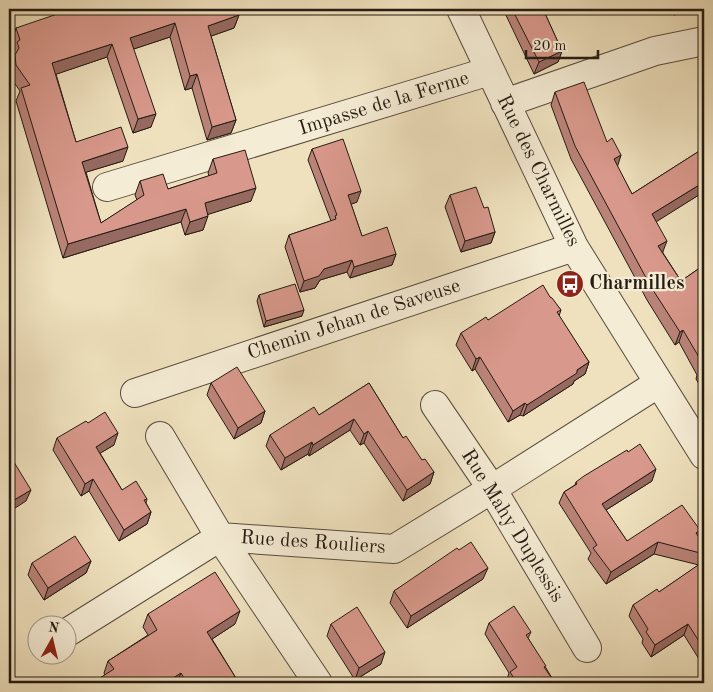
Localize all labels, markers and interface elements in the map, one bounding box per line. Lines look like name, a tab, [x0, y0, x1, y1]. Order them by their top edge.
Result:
scale bar	[526, 28, 598, 60]
text: 20 m	[533, 39, 567, 54]
street label: Impasse de la Ferme	[297, 69, 471, 139]
street label: Rue des Charmilles	[493, 92, 583, 250]
bus stop icon: Charmilles	[555, 269, 585, 299]
place label: Charmilles	[589, 274, 685, 294]
street label: Chemin Jehan de Saveuse	[245, 276, 463, 364]
street label: Rue Mahy Duplessis	[457, 446, 567, 606]
street label: Rue des Rouliers	[240, 528, 386, 558]
north arrow	[28, 614, 78, 664]
text: N	[47, 620, 60, 636]

